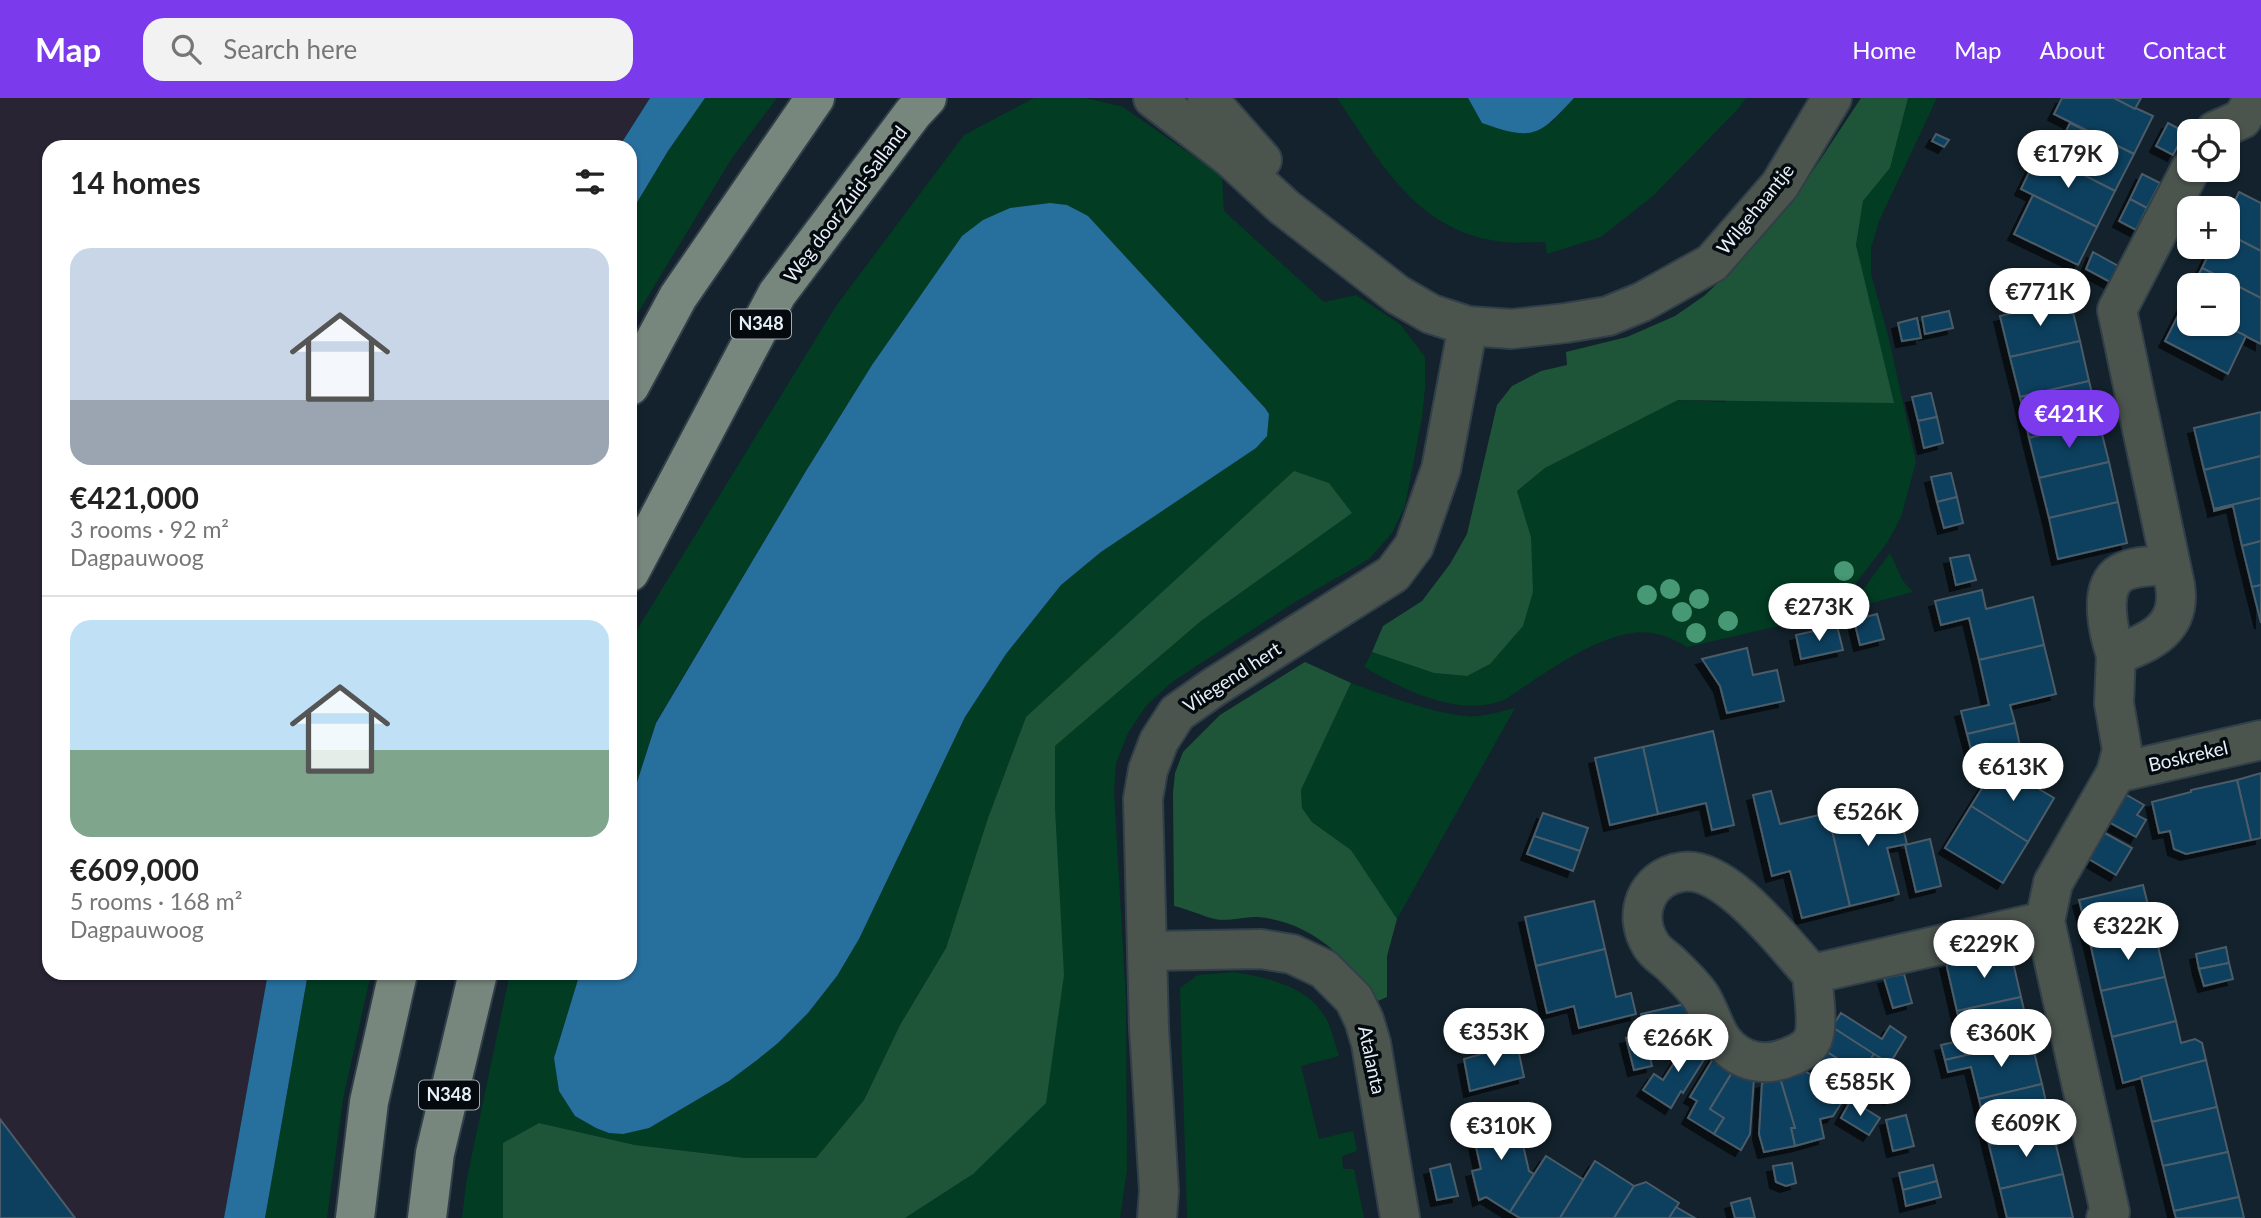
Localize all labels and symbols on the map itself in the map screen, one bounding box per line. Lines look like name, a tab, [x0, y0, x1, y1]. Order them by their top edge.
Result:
street label: Weg door Zuid-Salland	[778, 121, 911, 287]
pin: €179K	[2019, 130, 2117, 190]
street label: Wilgehaantje	[1711, 159, 1798, 259]
pin: €771K	[1991, 268, 2089, 328]
road number: N348	[731, 309, 791, 338]
pin: €421K	[2020, 390, 2118, 450]
pin: €273K	[1770, 584, 1868, 643]
street label: Vliegend hert	[1178, 636, 1285, 717]
street label: Boskrekel	[2146, 735, 2230, 776]
pin: €613K	[1964, 744, 2062, 803]
pin: €526K	[1819, 788, 1917, 848]
pin: €322K	[2079, 902, 2177, 962]
pin: €229K	[1935, 920, 2033, 980]
pin: €353K	[1445, 1009, 1543, 1068]
pin: €360K	[1952, 1010, 2050, 1069]
pin: €266K	[1629, 1014, 1727, 1074]
street label: Atalanta	[1354, 1024, 1391, 1096]
pin: €585K	[1811, 1058, 1909, 1118]
road number: N348	[419, 1080, 479, 1110]
pin: €609K	[1977, 1100, 2075, 1159]
pin: €310K	[1452, 1102, 1550, 1162]

